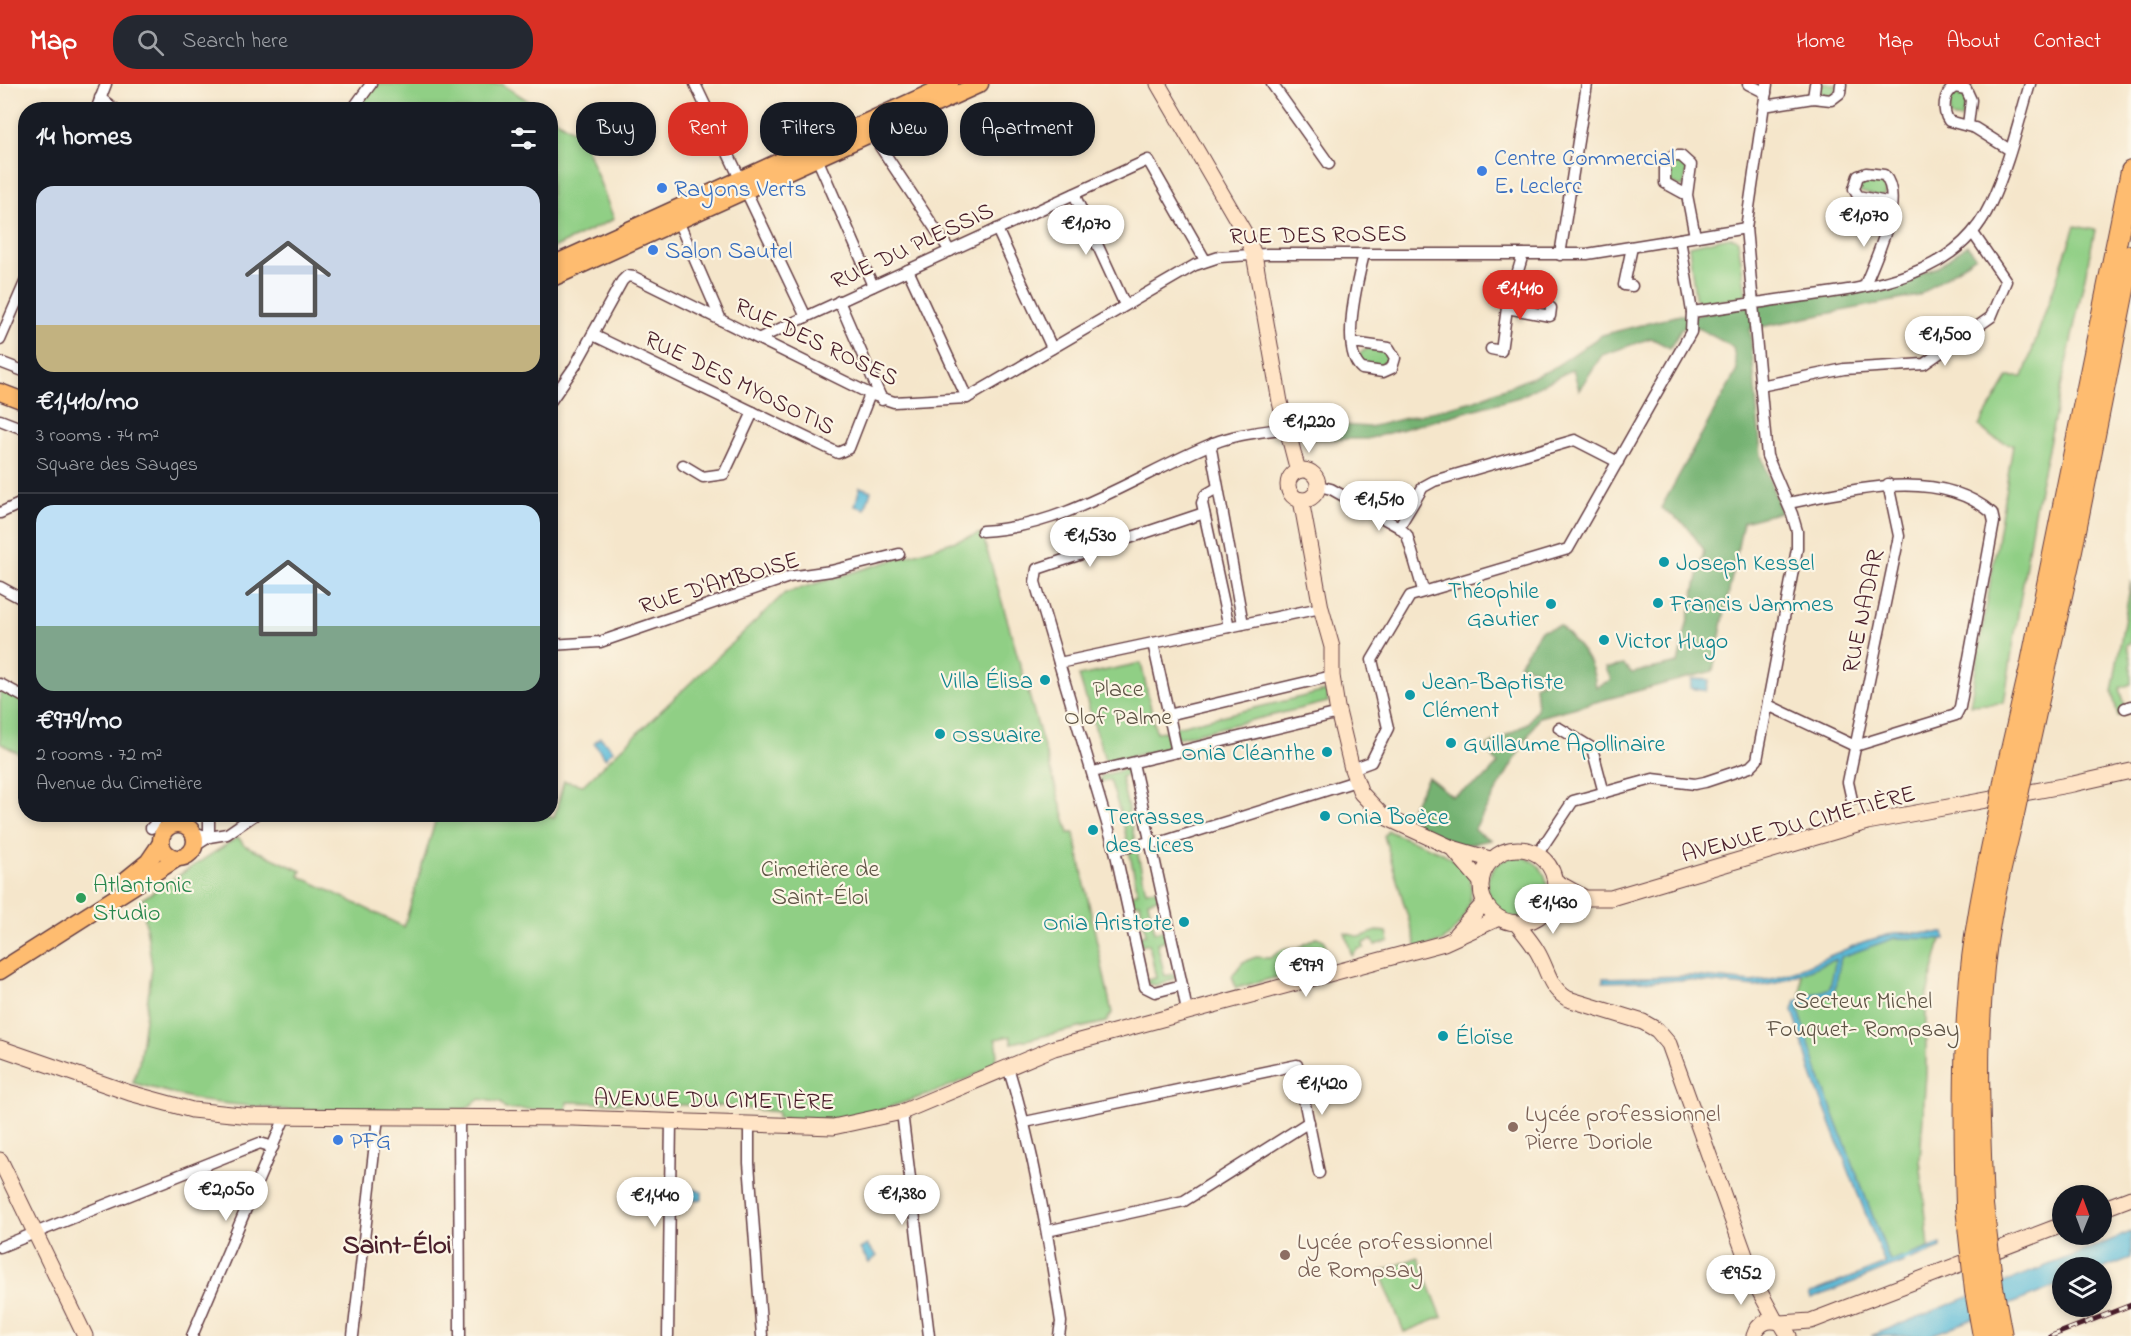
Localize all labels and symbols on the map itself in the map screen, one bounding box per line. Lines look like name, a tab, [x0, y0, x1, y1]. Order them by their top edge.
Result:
place label: Centre Commercial E. Leclerc	[1494, 142, 1675, 205]
marker: Centre Commercial E. Leclerc	[1475, 164, 1489, 178]
place label: Rayons Verts	[674, 173, 807, 209]
marker: Rayons Verts	[655, 181, 669, 195]
street label: RUE DU PLESSIS	[826, 194, 1000, 300]
pin: €1,070	[1815, 197, 1913, 248]
pin: €1,070	[1037, 205, 1135, 256]
street label: RUE DES ROSES	[1229, 217, 1407, 256]
place label: Salon Sautel	[665, 235, 793, 270]
marker: Salon Sautel	[646, 243, 660, 257]
pin: €1,410	[1471, 270, 1569, 321]
street label: RUE DES ROSES	[728, 290, 904, 397]
pin: €1,500	[1896, 316, 1994, 367]
street label: RUE DES MYOSOTIS	[638, 323, 840, 446]
pin: €1,220	[1260, 403, 1358, 454]
pin: €1,510	[1330, 481, 1428, 532]
pin: €1,530	[1041, 517, 1139, 568]
street label: RUE D'AMBOISE	[635, 543, 804, 625]
street label: RUE NADAR	[1834, 546, 1895, 677]
place label: Joseph Kessel	[1676, 547, 1815, 582]
marker: Joseph Kessel	[1657, 555, 1671, 569]
place label: Théophile Gautier	[1448, 575, 1540, 638]
place label: Francis Jammes	[1669, 588, 1834, 623]
marker: Francis Jammes	[1651, 596, 1665, 610]
marker: Théophile Gautier	[1544, 597, 1558, 611]
place label: Victor Hugo	[1615, 625, 1728, 660]
marker: Victor Hugo	[1597, 633, 1611, 647]
place label: Villa Élisa	[940, 665, 1033, 700]
place label: Jean-Baptiste Clément	[1422, 666, 1564, 729]
marker: Villa Élisa	[1038, 673, 1052, 687]
park label: Place Olof Palme	[1064, 673, 1172, 736]
marker: Jean-Baptiste Clément	[1403, 688, 1417, 702]
place label: Ossuaire	[952, 719, 1042, 754]
marker: Ossuaire	[933, 727, 947, 741]
place label: Guillaume Apollinaire	[1463, 728, 1666, 763]
marker: Guillaume Apollinaire	[1444, 736, 1458, 750]
place label: Onia Cléanthe	[1181, 737, 1315, 772]
marker: Onia Cléanthe	[1320, 745, 1334, 759]
street label: AVENUE DU CIMETIÈRE	[1678, 777, 1920, 874]
place label: Terrasses des Lices	[1105, 801, 1205, 864]
place label: Onia Boèce	[1337, 801, 1449, 836]
marker: Onia Boèce	[1318, 809, 1332, 823]
marker: Terrasses des Lices	[1086, 823, 1100, 837]
park label: Cimetière de Saint-Éloi	[761, 853, 879, 916]
place label: Atlantonic Studio	[93, 869, 192, 932]
pin: €1,430	[1504, 884, 1602, 935]
marker: Atlantonic Studio	[74, 891, 88, 905]
place label: Onia Aristote	[1043, 907, 1172, 942]
marker: Onia Aristote	[1177, 915, 1191, 929]
pin: €979	[1270, 947, 1342, 998]
park label: Secteur Michel Fouquet- Rompsay	[1766, 985, 1959, 1049]
place label: Éloïse	[1455, 1021, 1514, 1056]
marker: Éloïse	[1436, 1029, 1450, 1043]
pin: €1,420	[1273, 1065, 1371, 1116]
street label: AVENUE DU CIMETIÈRE	[593, 1082, 835, 1121]
place label: Lycée professionnel Pierre Doriole	[1525, 1098, 1721, 1161]
marker: Lycée professionnel Pierre Doriole	[1506, 1120, 1520, 1134]
place label: PFG	[350, 1125, 391, 1160]
marker: PFG	[331, 1133, 345, 1147]
pin: €2,050	[177, 1171, 275, 1222]
pin: €1,380	[853, 1175, 951, 1226]
pin: €1,440	[606, 1177, 704, 1228]
north arrow	[2052, 1185, 2112, 1245]
place label: Lycée professionnel de Rompsay	[1297, 1226, 1493, 1290]
district label: Saint-Éloi	[342, 1227, 452, 1266]
marker: Lycée professionnel de Rompsay	[1278, 1248, 1292, 1262]
pin: €952	[1705, 1255, 1777, 1306]

